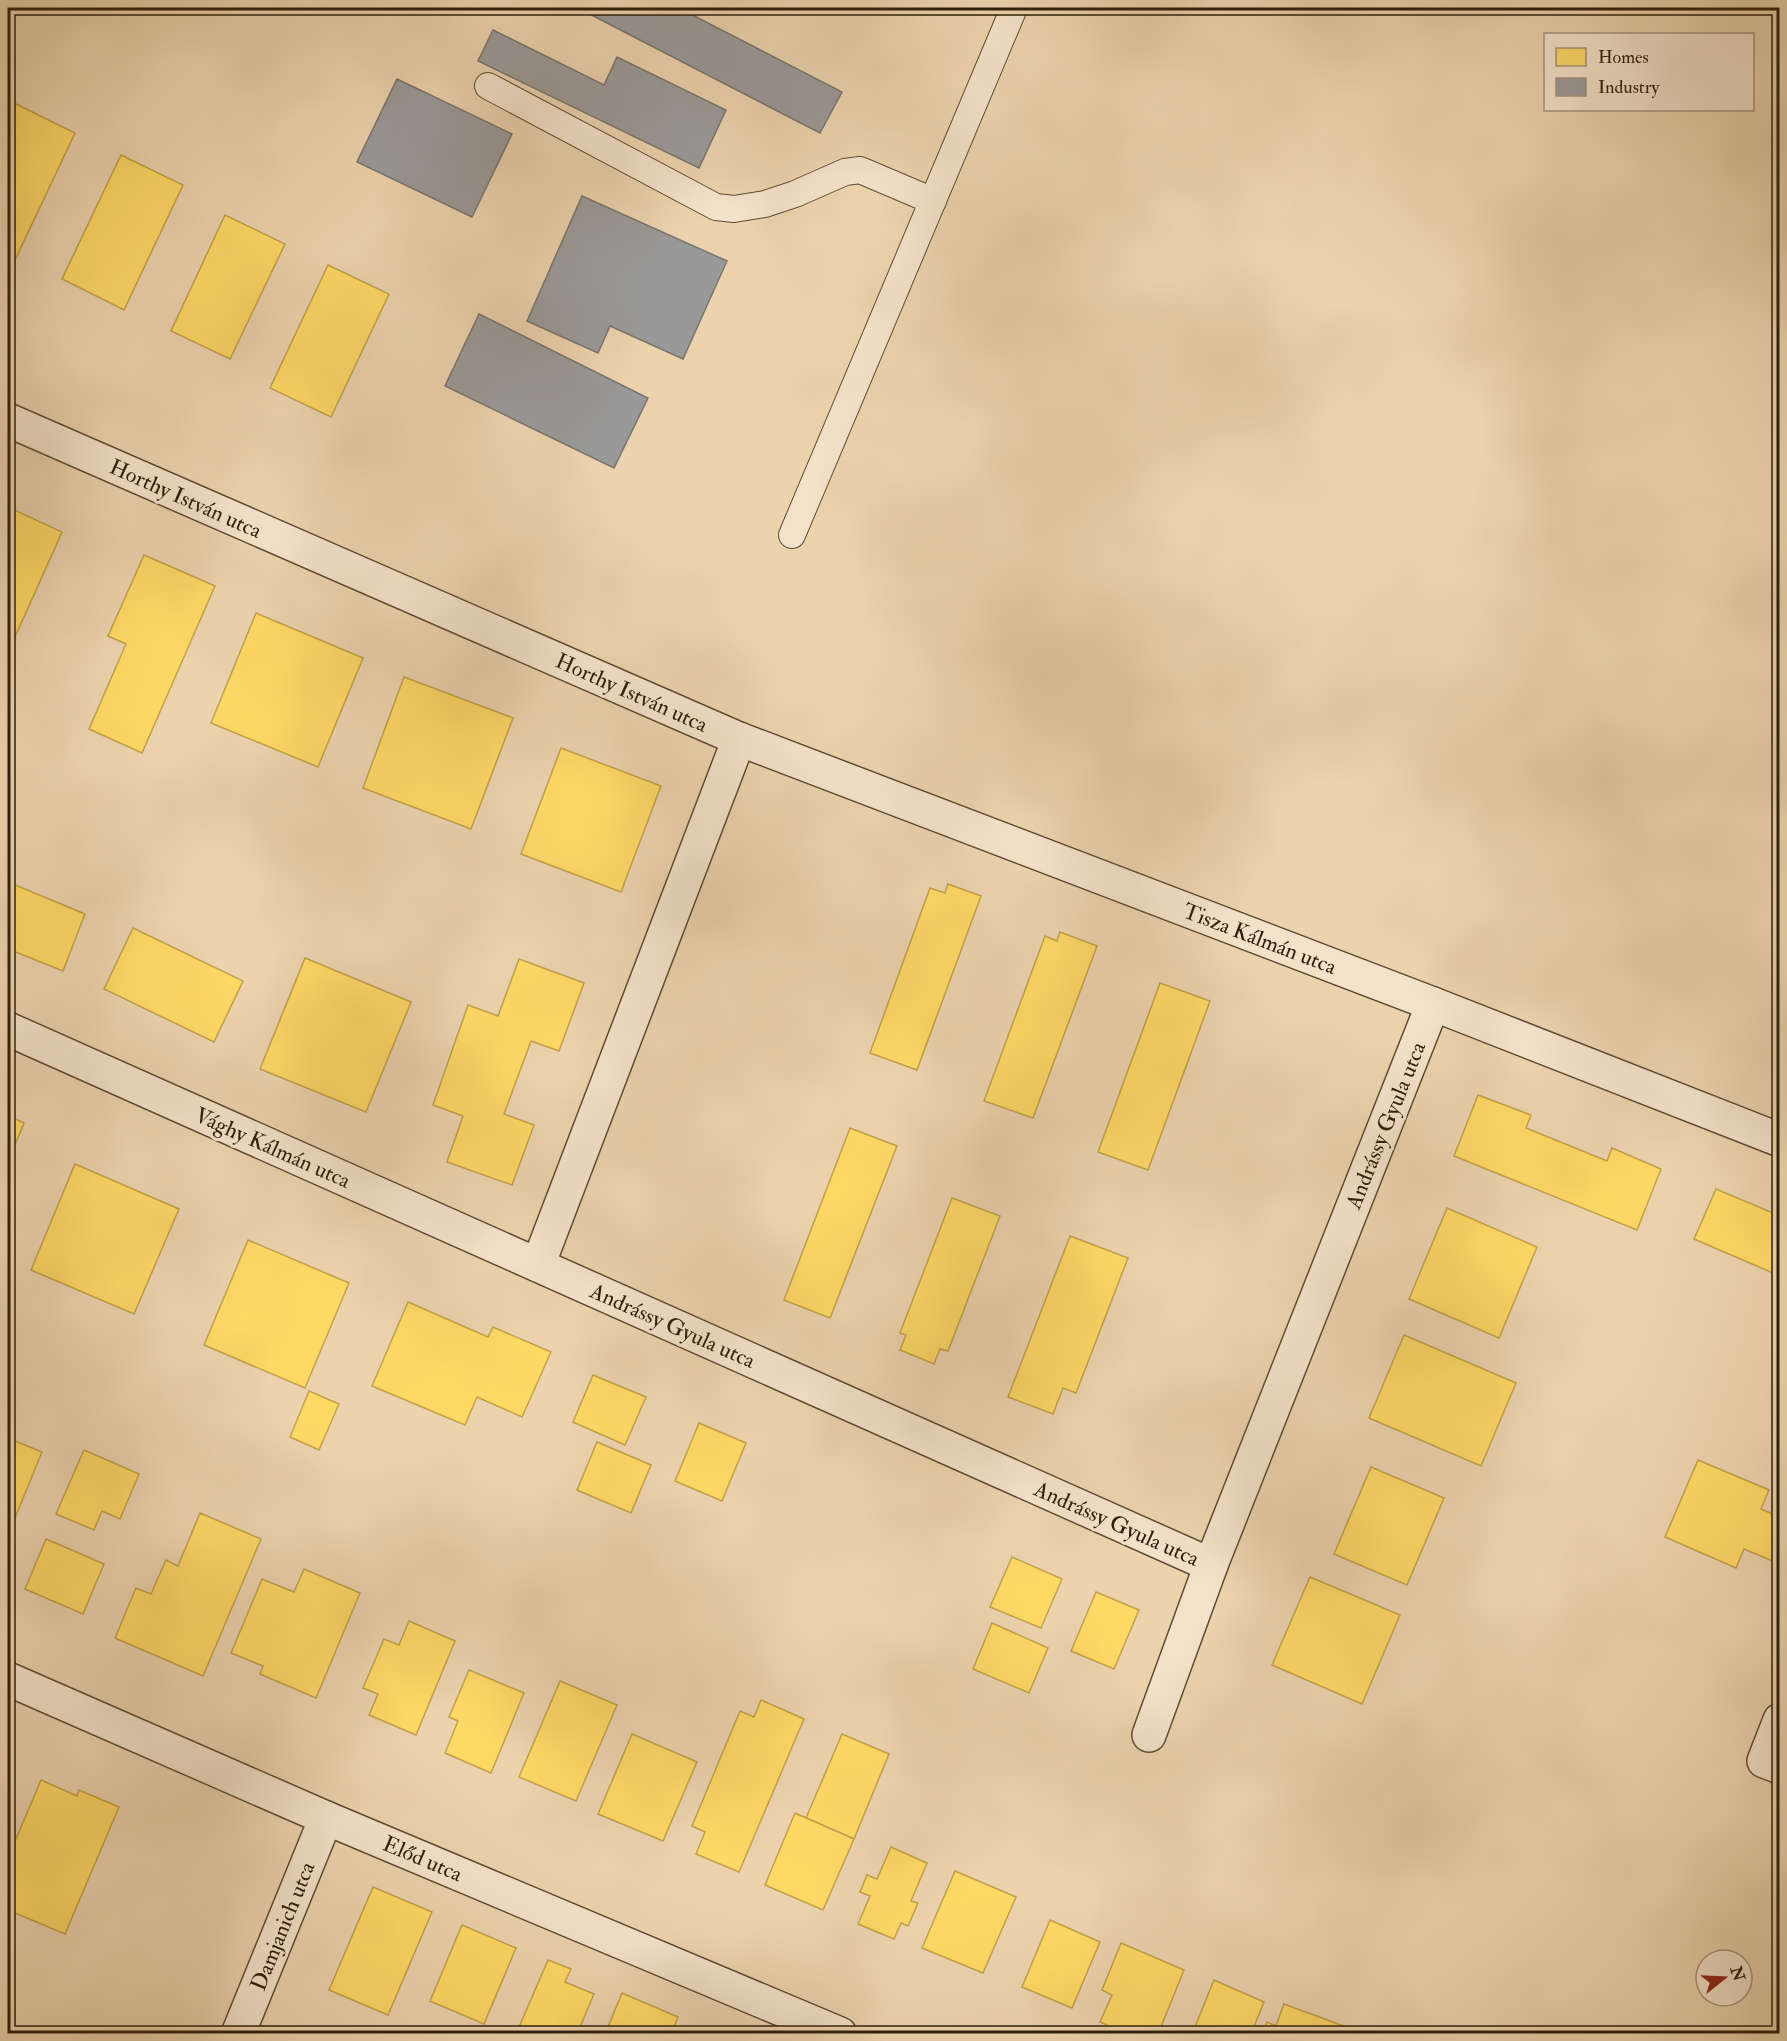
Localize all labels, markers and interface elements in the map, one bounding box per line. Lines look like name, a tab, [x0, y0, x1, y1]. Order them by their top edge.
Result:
legend	[1544, 33, 1754, 111]
text: Homes	[1598, 46, 1649, 69]
text: Industry	[1598, 76, 1660, 99]
street label: Horthy István utca	[105, 453, 267, 545]
street label: Horthy István utca	[551, 647, 713, 739]
street label: Tisza Kálmán utca	[1179, 897, 1341, 981]
street label: Andrássy Gyula utca	[1339, 1037, 1433, 1214]
street label: Vághy Kálmán utca	[190, 1101, 356, 1195]
street label: Andrássy Gyula utca	[585, 1277, 760, 1375]
street label: Andrássy Gyula utca	[1029, 1475, 1204, 1573]
street label: Előd utca	[379, 1830, 467, 1889]
street label: Damjanich utca	[244, 1857, 322, 1995]
north arrow	[1694, 1948, 1754, 2008]
text: N	[1725, 1963, 1749, 1984]

